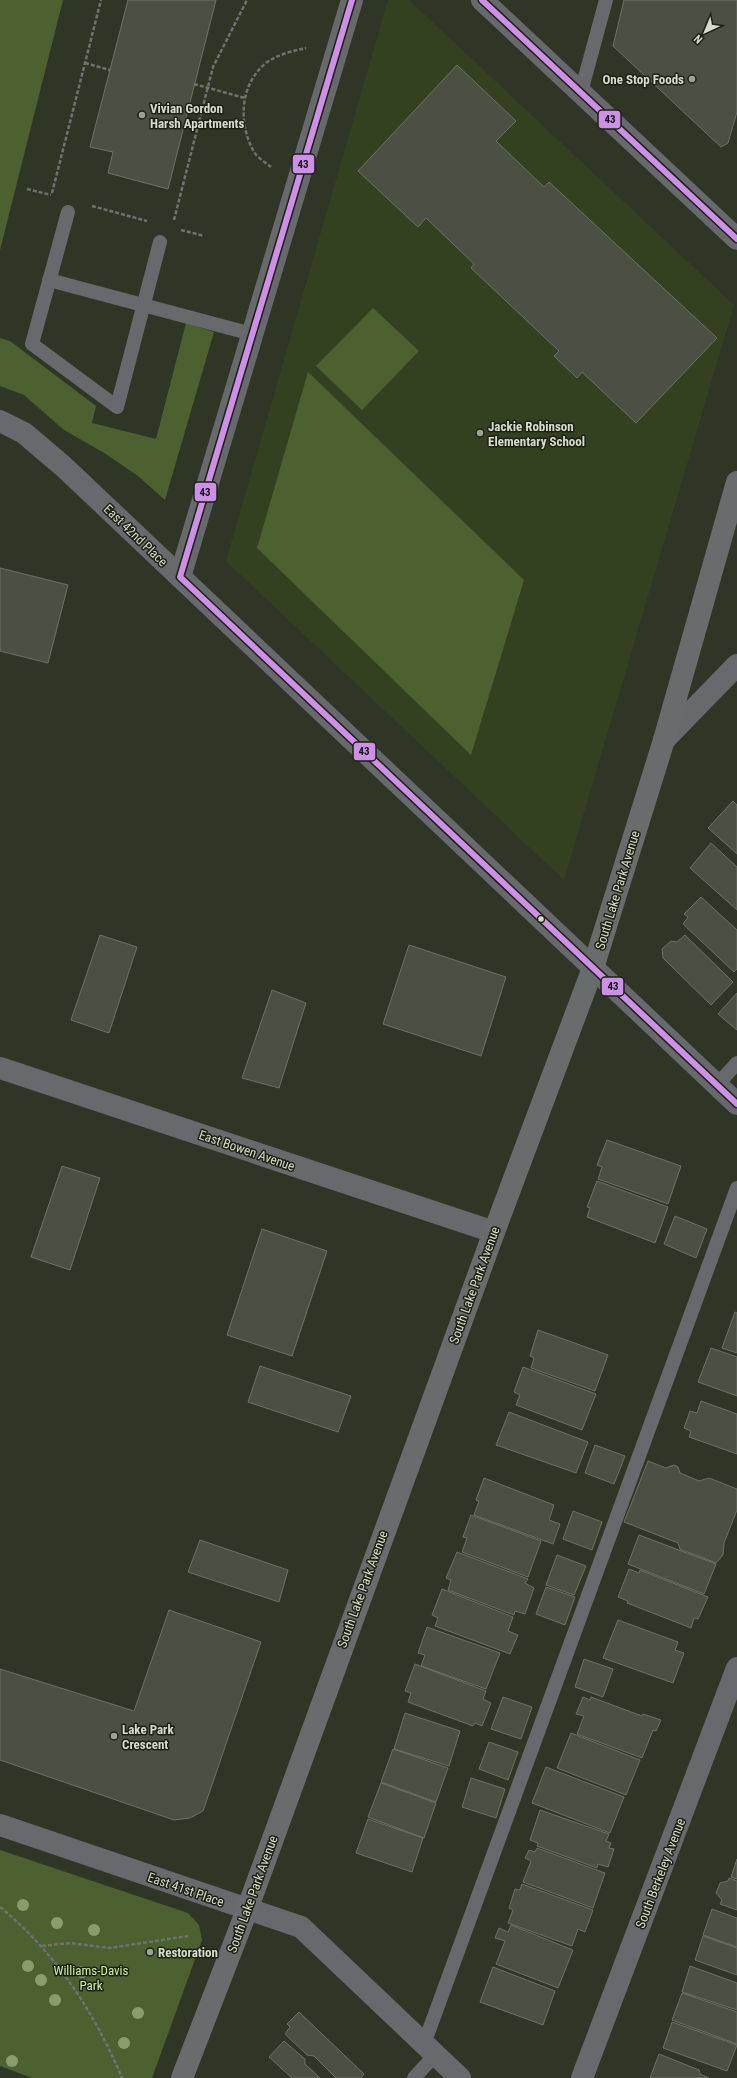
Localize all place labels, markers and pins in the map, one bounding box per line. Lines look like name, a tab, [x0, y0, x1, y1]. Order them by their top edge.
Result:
place label: One Stop Foods	[602, 72, 684, 87]
marker: One Stop Foods	[687, 74, 697, 84]
place label: Vivian Gordon Harsh Apartments	[150, 101, 245, 131]
marker: Vivian Gordon Harsh Apartments	[137, 110, 147, 120]
place label: Jackie Robinson Elementary School	[488, 419, 585, 449]
marker: Jackie Robinson Elementary School	[475, 428, 485, 438]
unlabelled marker	[536, 914, 546, 924]
place label: Lake Park Crescent	[122, 1722, 174, 1752]
marker: Lake Park Crescent	[109, 1731, 119, 1741]
place label: Restoration	[158, 1945, 218, 1960]
marker: Restoration	[145, 1947, 155, 1957]

